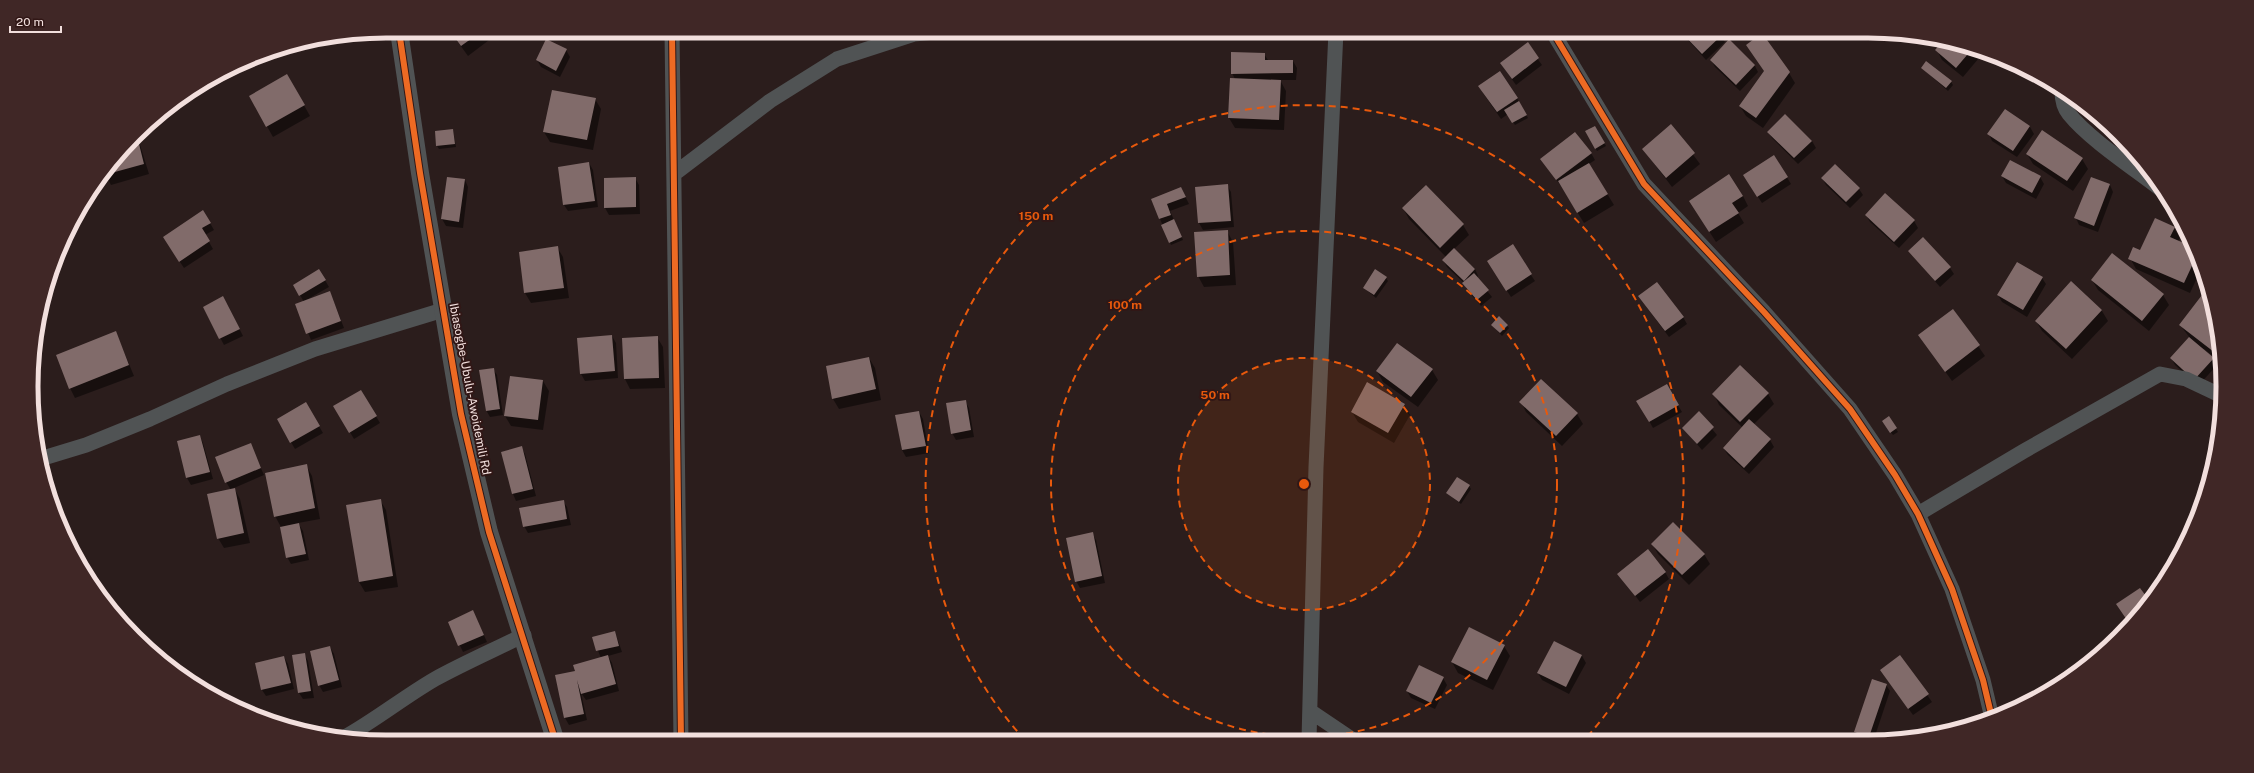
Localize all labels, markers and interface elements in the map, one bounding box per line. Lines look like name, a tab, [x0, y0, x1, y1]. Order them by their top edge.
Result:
scale bar	[10, 8, 61, 34]
text: 20 m	[16, 15, 44, 29]
text: 150 m	[1019, 209, 1053, 223]
text: 100 m	[1108, 298, 1142, 312]
street label: Ibiasogbe-Ubulu-Awoidemili Rd	[446, 302, 494, 476]
text: 50 m	[1200, 388, 1230, 402]
centre of rings	[1297, 477, 1311, 491]

